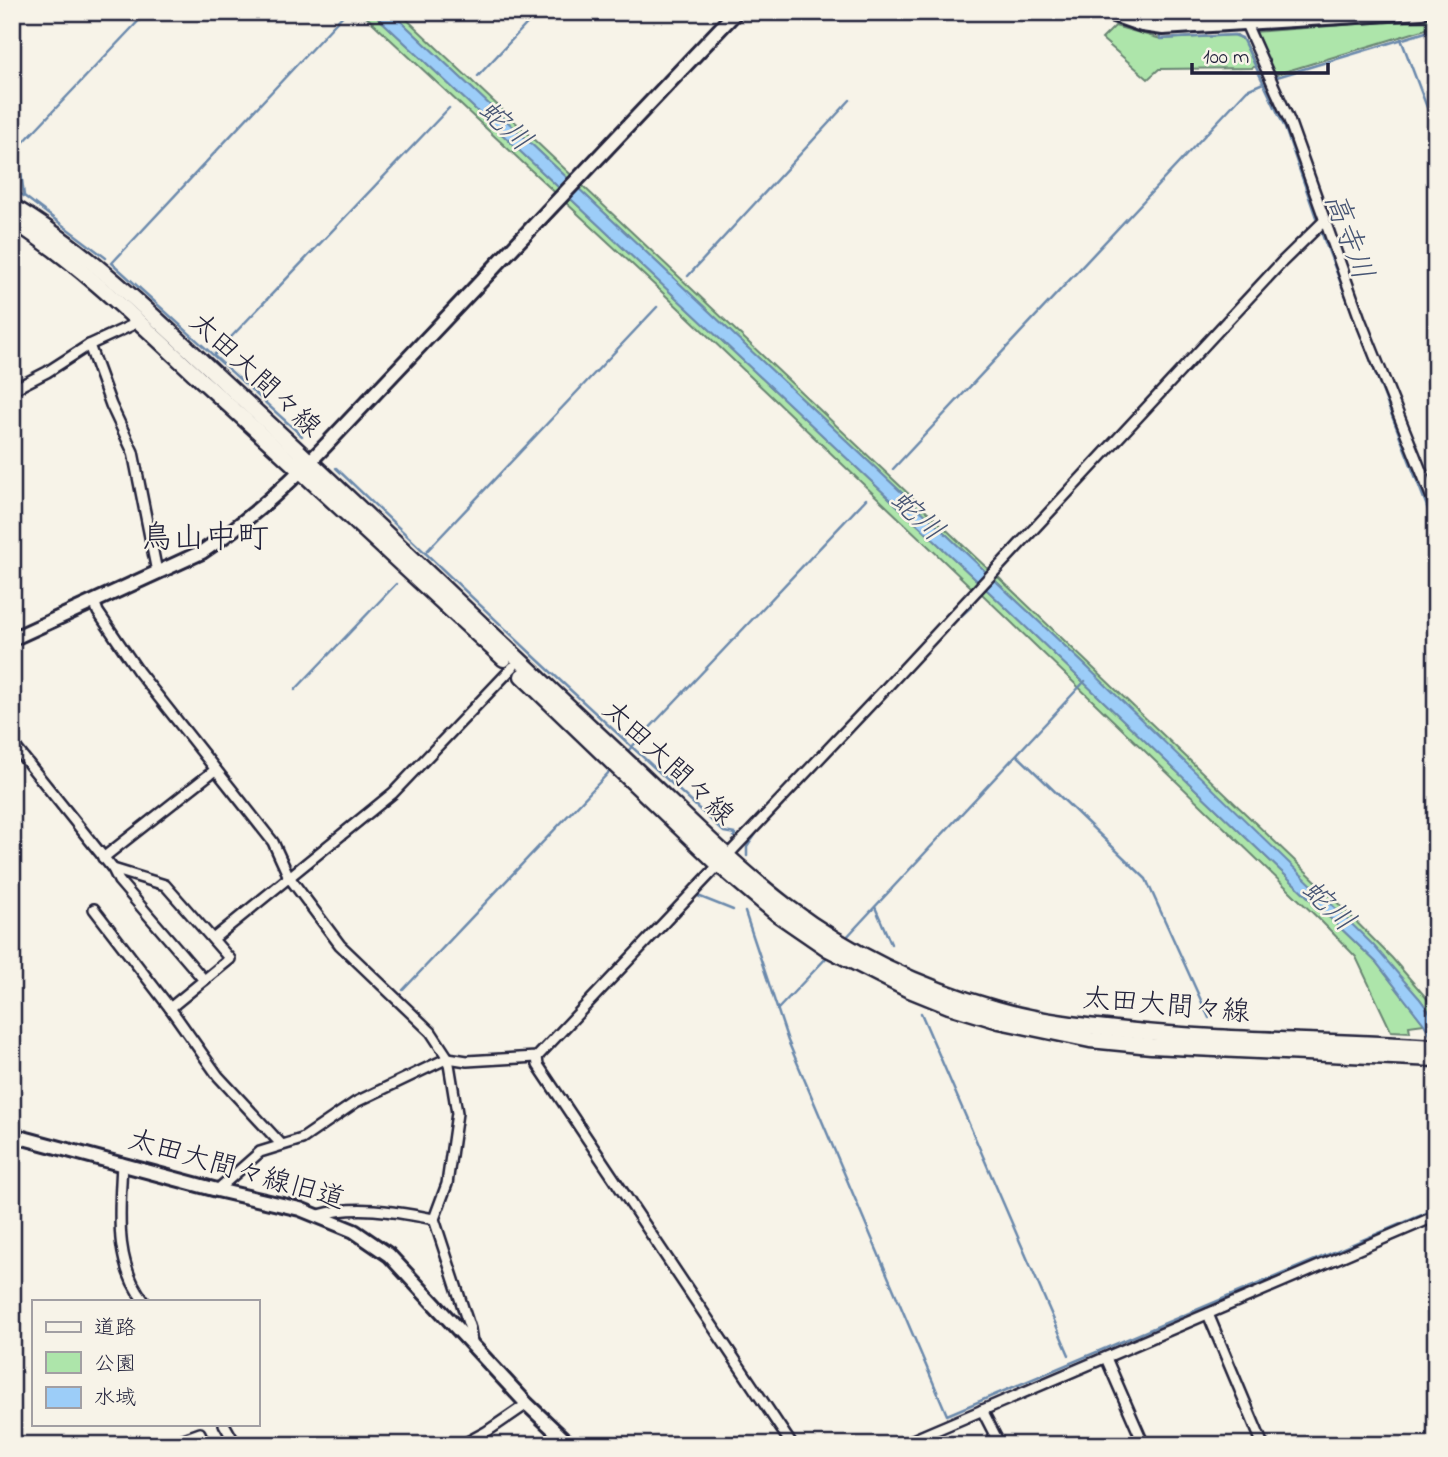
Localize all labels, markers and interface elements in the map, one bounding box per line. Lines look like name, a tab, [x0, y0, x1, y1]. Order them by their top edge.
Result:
scale bar	[1192, 32, 1329, 76]
text: 100 m	[1203, 43, 1249, 73]
water label: 蛇川	[467, 90, 541, 164]
water label: 高寺川	[1311, 187, 1383, 287]
street label: 太田大間々線	[179, 304, 329, 448]
water label: 蛇川	[879, 480, 953, 554]
district label: 鳥山中町	[141, 516, 269, 563]
street label: 太田大間々線	[592, 692, 742, 836]
water label: 蛇川	[1290, 870, 1364, 944]
street label: 太田大間々線	[1081, 979, 1251, 1035]
street label: 太田大間々線旧道	[123, 1120, 349, 1222]
legend	[32, 1300, 259, 1426]
text: 道路	[94, 1314, 136, 1344]
text: 公園	[94, 1350, 136, 1380]
text: 水域	[94, 1384, 136, 1414]

